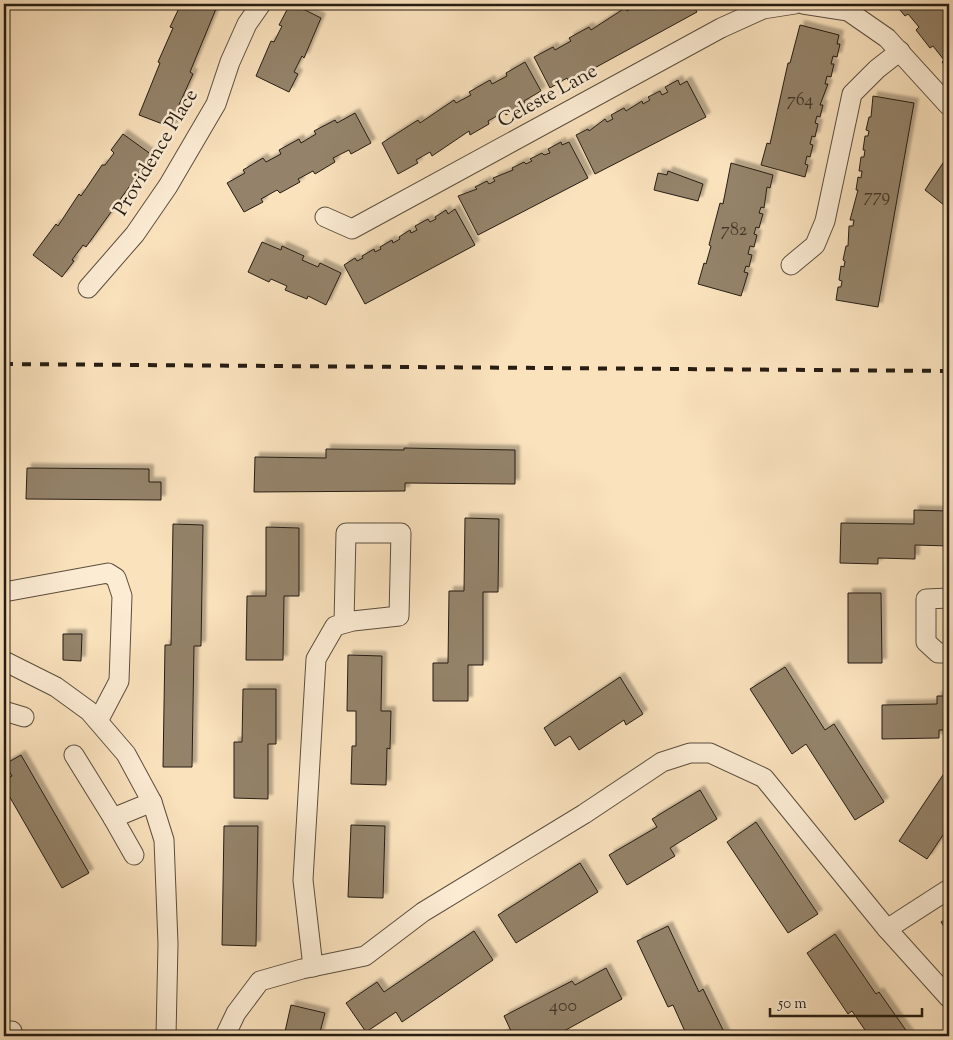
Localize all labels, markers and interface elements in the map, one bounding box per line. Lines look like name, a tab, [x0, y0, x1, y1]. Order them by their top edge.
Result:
street label: Celeste Lane	[493, 58, 603, 136]
street label: Providence Place	[108, 84, 206, 222]
house number: 764	[787, 88, 813, 114]
house number: 779	[864, 184, 890, 210]
house number: 782	[721, 218, 748, 244]
scale bar	[770, 985, 923, 1017]
house number: 400	[549, 994, 577, 1020]
text: 50 m	[777, 994, 807, 1015]

